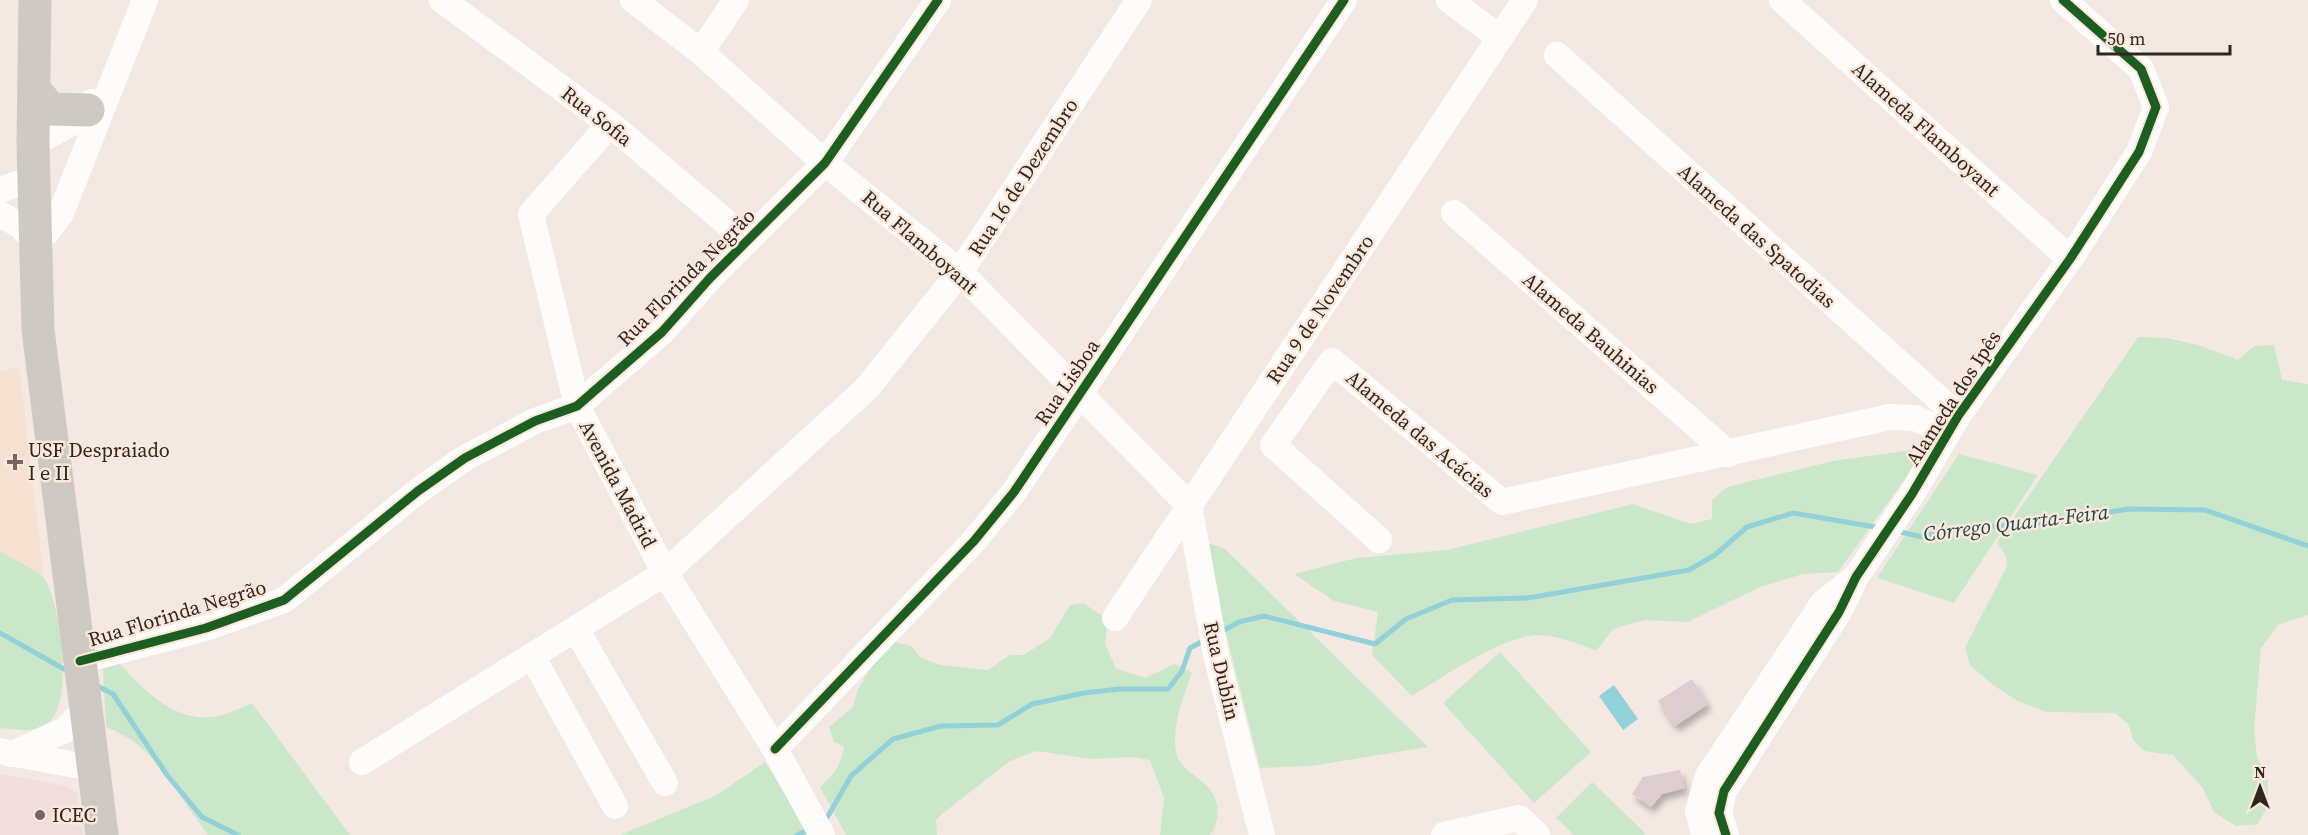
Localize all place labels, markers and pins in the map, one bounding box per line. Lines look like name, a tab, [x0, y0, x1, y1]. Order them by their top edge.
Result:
place label: USF Despraiado I e II	[28, 436, 170, 487]
marker: USF Despraiado I e II	[6, 453, 24, 471]
place label: ICEC	[52, 801, 96, 829]
marker: ICEC	[33, 808, 47, 822]

